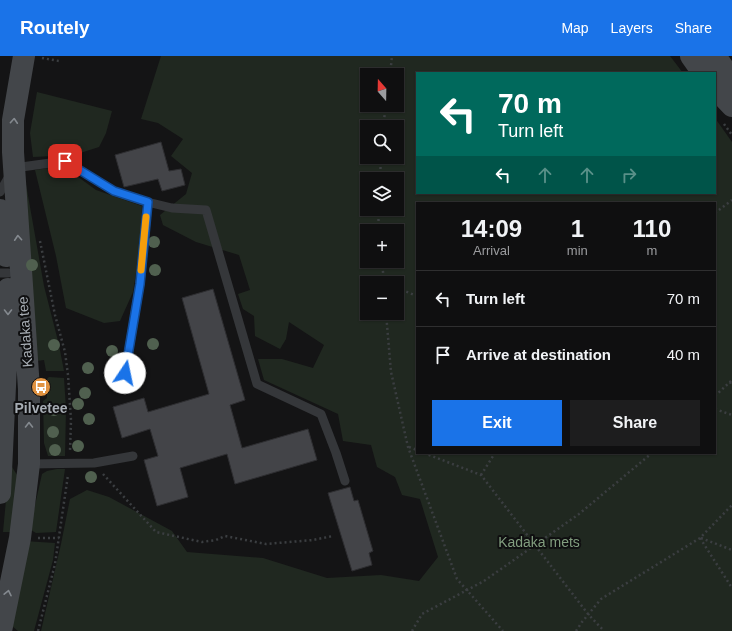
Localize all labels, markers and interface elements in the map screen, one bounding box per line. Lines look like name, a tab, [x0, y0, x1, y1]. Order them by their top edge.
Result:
text: Routely	[20, 17, 90, 38]
text: Map	[561, 20, 589, 36]
text: Layers	[611, 20, 653, 36]
text: Share	[675, 20, 712, 36]
north arrow	[360, 68, 404, 112]
map controls	[360, 68, 404, 320]
icon: left	[432, 88, 484, 140]
text: 70 m	[498, 88, 562, 119]
one-way arrow	[9, 118, 18, 124]
button: search	[360, 120, 404, 164]
text: Turn left	[498, 121, 563, 141]
pin	[48, 144, 82, 178]
icon: arrive	[54, 150, 76, 172]
icon: left	[492, 164, 514, 186]
icon: ahead	[534, 164, 556, 186]
icon: ahead	[576, 164, 598, 186]
icon: right	[618, 164, 640, 186]
button: layers	[360, 172, 404, 216]
text: 14:09	[461, 215, 522, 242]
text: 1	[571, 215, 584, 242]
text: 110	[633, 215, 671, 242]
button: +	[360, 224, 404, 268]
one-way arrow	[14, 235, 23, 241]
text: Arrival	[473, 243, 510, 258]
text: min	[567, 243, 588, 258]
text: m	[646, 243, 657, 258]
button: −	[360, 276, 404, 320]
icon: left	[432, 288, 454, 310]
text: Turn left	[466, 290, 525, 307]
text: 70 m	[667, 290, 700, 307]
street label: Kadaka tee	[15, 296, 35, 368]
one-way arrow	[4, 309, 12, 315]
icon: arrive	[432, 344, 454, 366]
text: Arrive at destination	[466, 346, 611, 363]
text: 40 m	[667, 346, 700, 363]
position arrow	[104, 352, 146, 394]
bus stop icon: Pilvetee	[30, 376, 52, 398]
place label: Pilvetee	[15, 400, 68, 416]
button: Exit	[432, 400, 562, 446]
button: Share	[570, 400, 700, 446]
one-way arrow	[25, 422, 33, 428]
park label: Kadaka mets	[498, 534, 580, 550]
one-way arrow	[4, 590, 12, 596]

